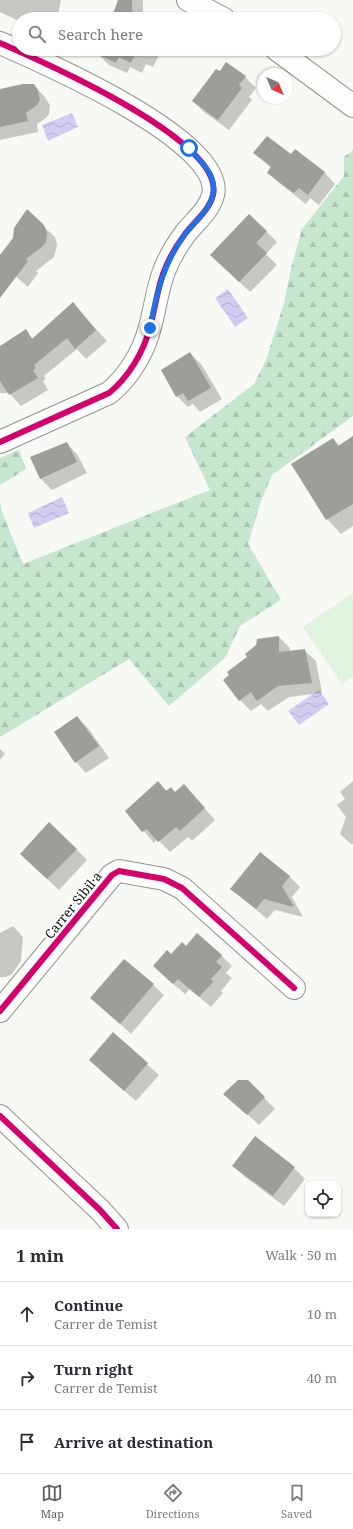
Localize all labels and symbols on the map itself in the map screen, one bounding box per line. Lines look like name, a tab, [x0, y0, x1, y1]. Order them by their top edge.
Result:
north arrow	[257, 68, 293, 104]
route start	[180, 139, 198, 157]
route end	[141, 319, 159, 337]
street label: Carrer Sibil·a	[40, 867, 106, 943]

